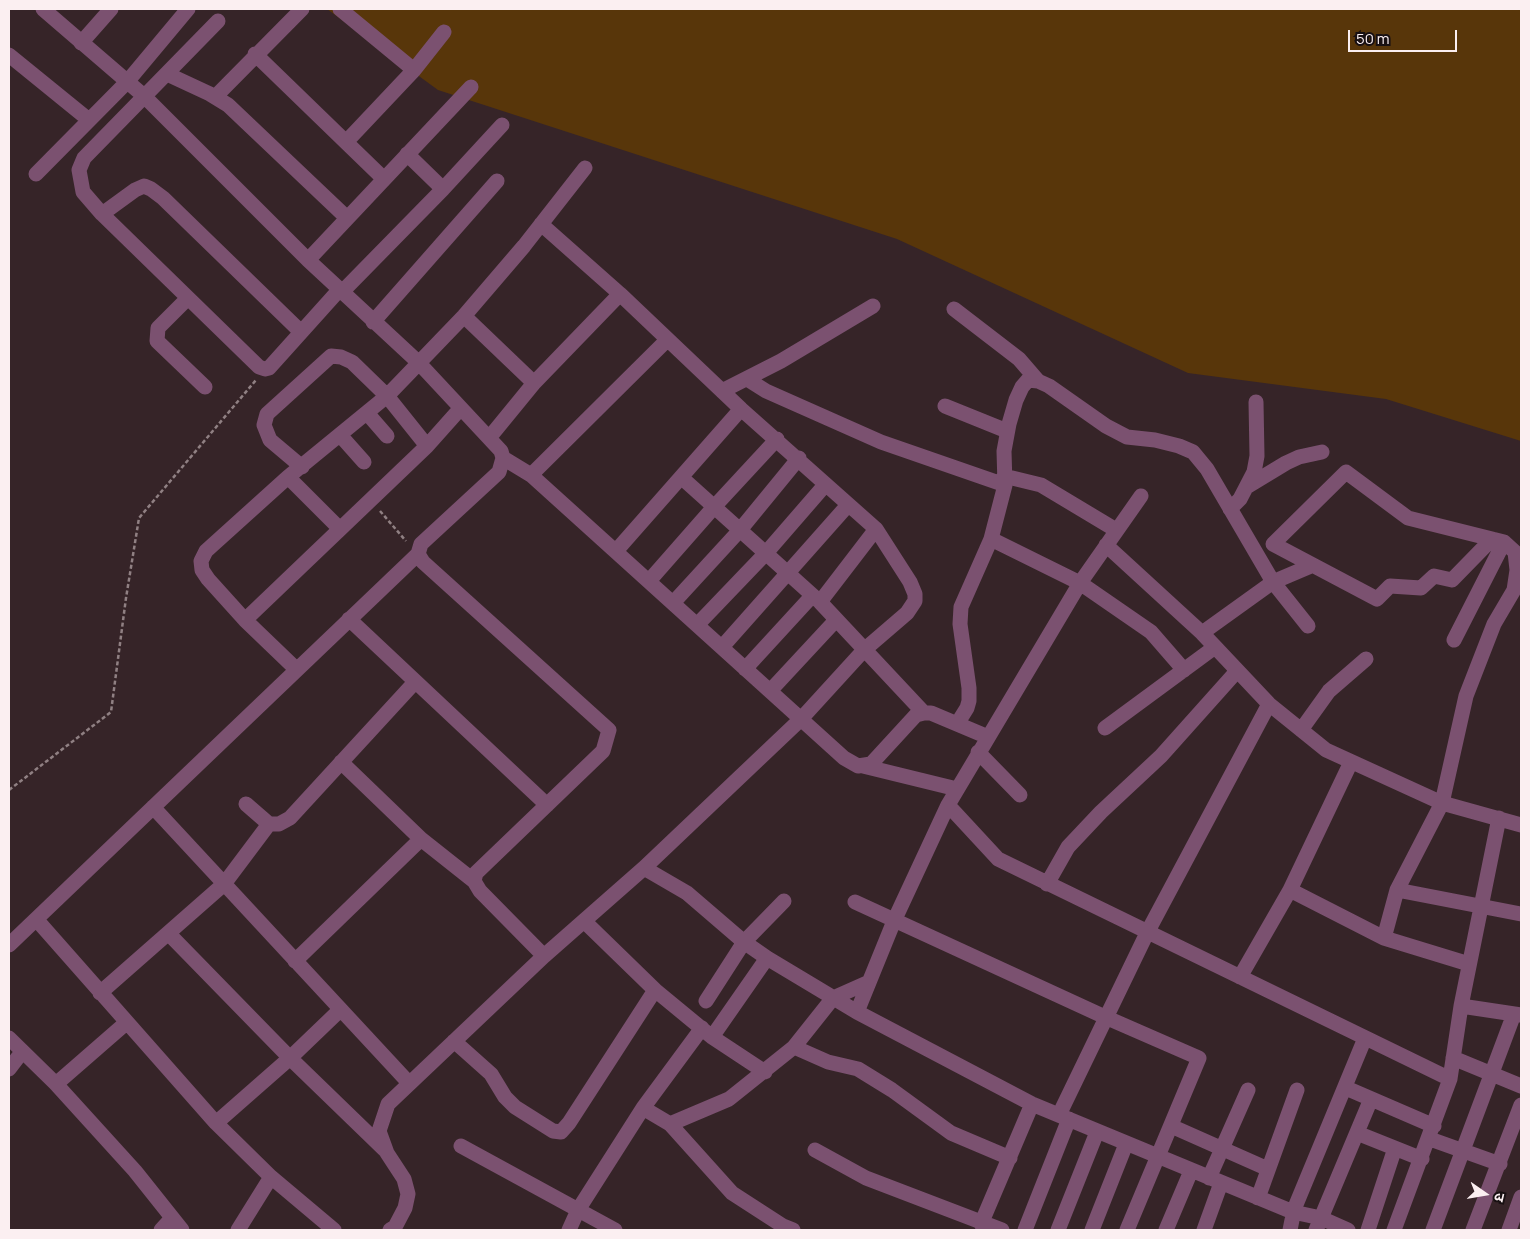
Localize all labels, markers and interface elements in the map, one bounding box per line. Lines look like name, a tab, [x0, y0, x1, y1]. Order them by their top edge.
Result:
scale bar	[1350, 20, 1459, 52]
text: 50 m	[1356, 28, 1390, 49]
north arrow	[1460, 1169, 1510, 1219]
text: उ	[1490, 1191, 1510, 1204]

